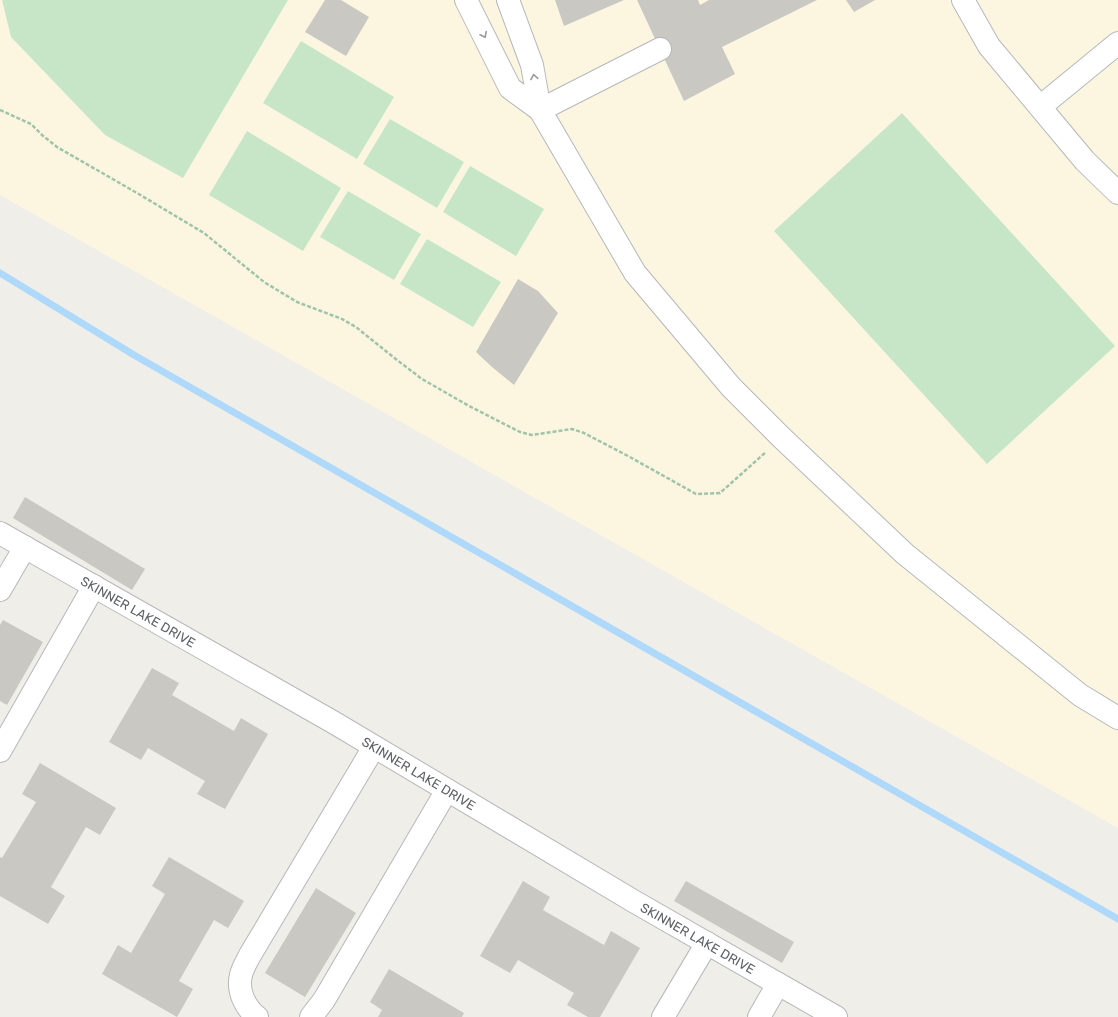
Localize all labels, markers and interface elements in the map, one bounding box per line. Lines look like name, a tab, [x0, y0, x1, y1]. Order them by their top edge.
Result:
one-way arrow	[479, 31, 486, 38]
one-way arrow	[531, 74, 539, 80]
street label: SKINNER LAKE DRIVE	[78, 573, 198, 650]
street label: SKINNER LAKE DRIVE	[359, 734, 478, 813]
street label: SKINNER LAKE DRIVE	[638, 900, 758, 977]

